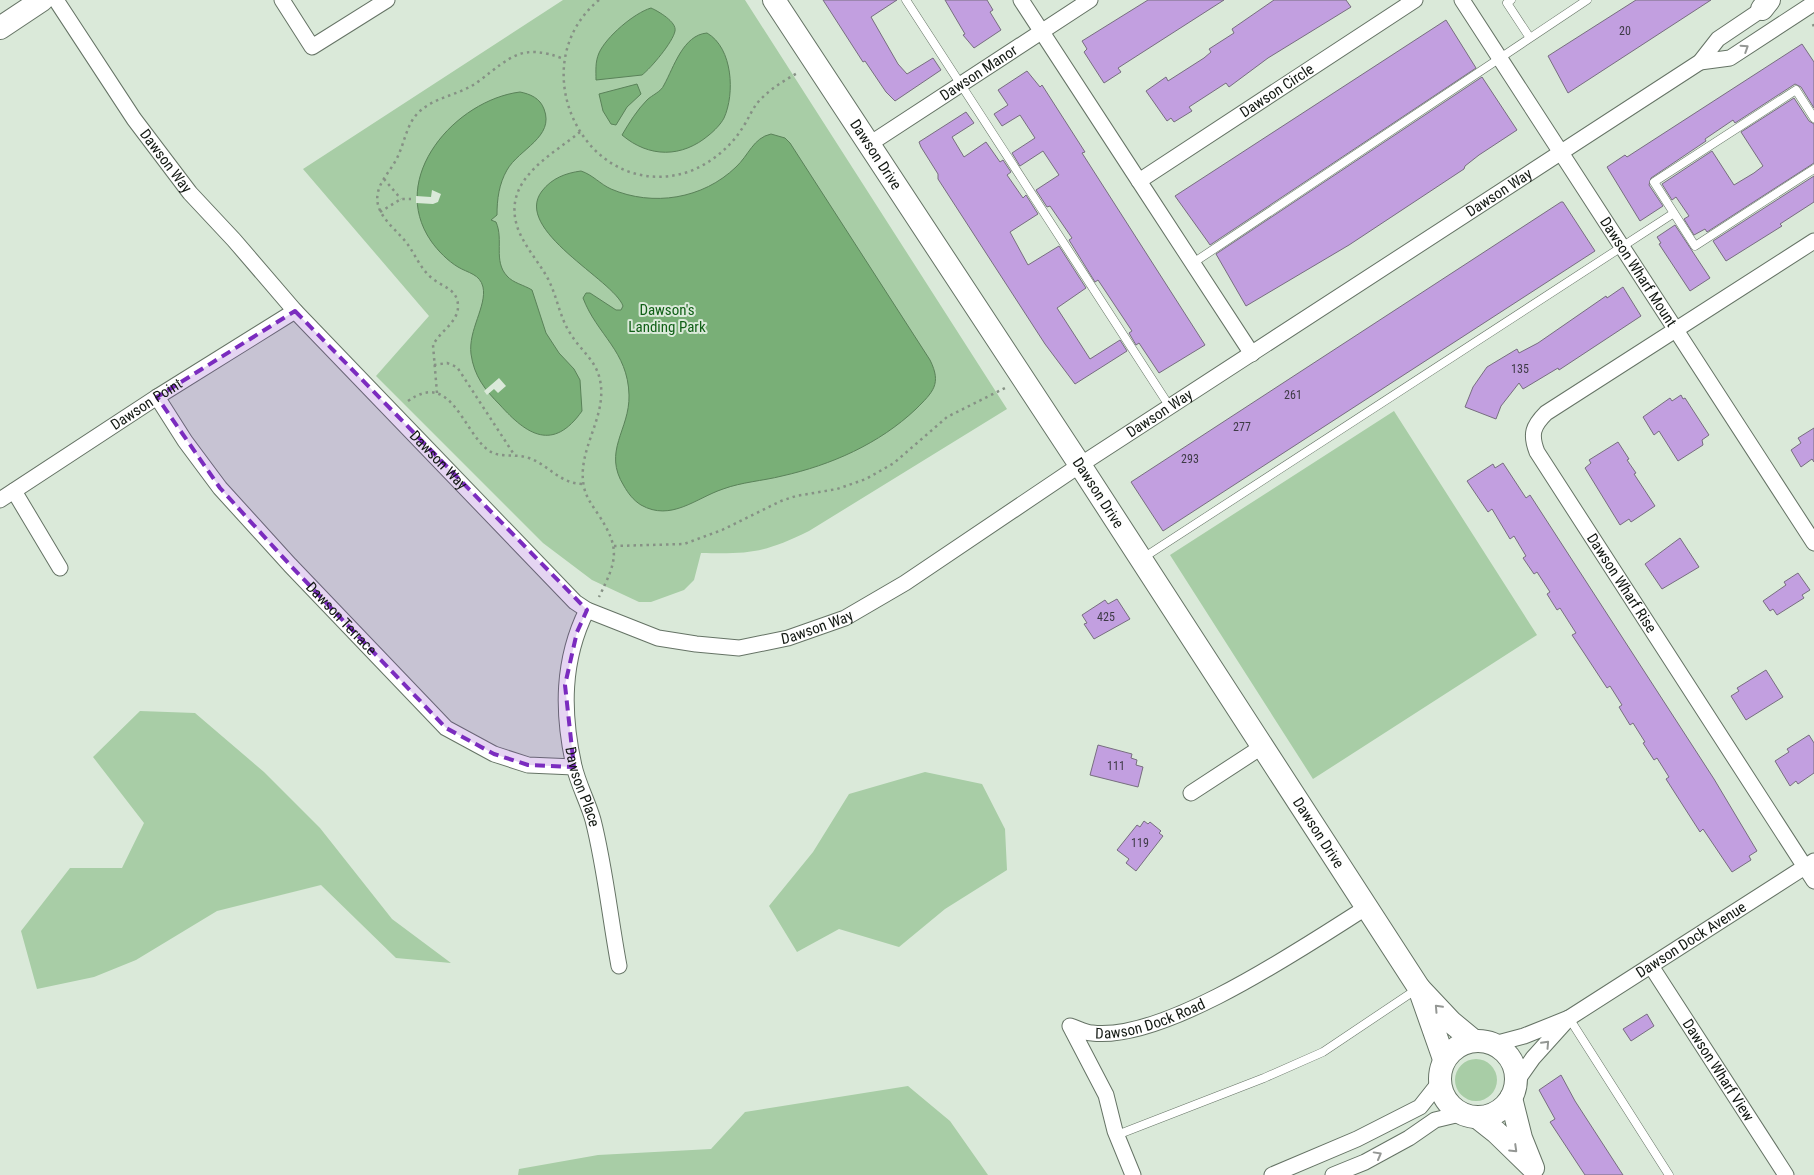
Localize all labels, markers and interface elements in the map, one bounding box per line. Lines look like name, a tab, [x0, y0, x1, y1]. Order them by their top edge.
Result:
house number: 20	[1619, 24, 1631, 38]
street label: Dawson Manor	[937, 41, 1021, 105]
one-way arrow	[1740, 44, 1749, 54]
street label: Dawson Circle	[1237, 60, 1317, 121]
street label: Dawson Drive	[846, 116, 905, 193]
street label: Dawson Way	[136, 126, 196, 196]
street label: Dawson Way	[1463, 165, 1535, 221]
street label: Dawson Wharf Mount	[1596, 214, 1680, 330]
park label: Dawson's Landing Park	[628, 301, 706, 336]
house number: 135	[1511, 362, 1529, 376]
street label: Dawson Point	[107, 375, 186, 434]
street label: Dawson Way	[1123, 385, 1196, 441]
house number: 261	[1284, 388, 1302, 402]
house number: 277	[1233, 420, 1251, 434]
street label: Dawson Way	[406, 427, 471, 493]
house number: 293	[1181, 452, 1199, 466]
street label: Dawson Drive	[1069, 454, 1128, 532]
street label: Dawson Wharf Rise	[1583, 530, 1660, 636]
street label: Dawson Terrace	[302, 578, 380, 659]
street label: Dawson Way	[779, 606, 856, 648]
house number: 425	[1097, 610, 1115, 624]
street label: Dawson Place	[561, 745, 603, 829]
house number: 111	[1107, 759, 1125, 773]
street label: Dawson Drive	[1289, 794, 1348, 872]
house number: 119	[1131, 836, 1149, 850]
street label: Dawson Dock Avenue	[1633, 898, 1749, 982]
street label: Dawson Dock Road	[1095, 995, 1208, 1043]
one-way arrow	[1435, 1004, 1444, 1013]
street label: Dawson Wharf View	[1679, 1016, 1758, 1125]
one-way arrow	[1540, 1041, 1549, 1050]
one-way arrow	[1508, 1143, 1517, 1152]
one-way arrow	[1372, 1151, 1381, 1161]

